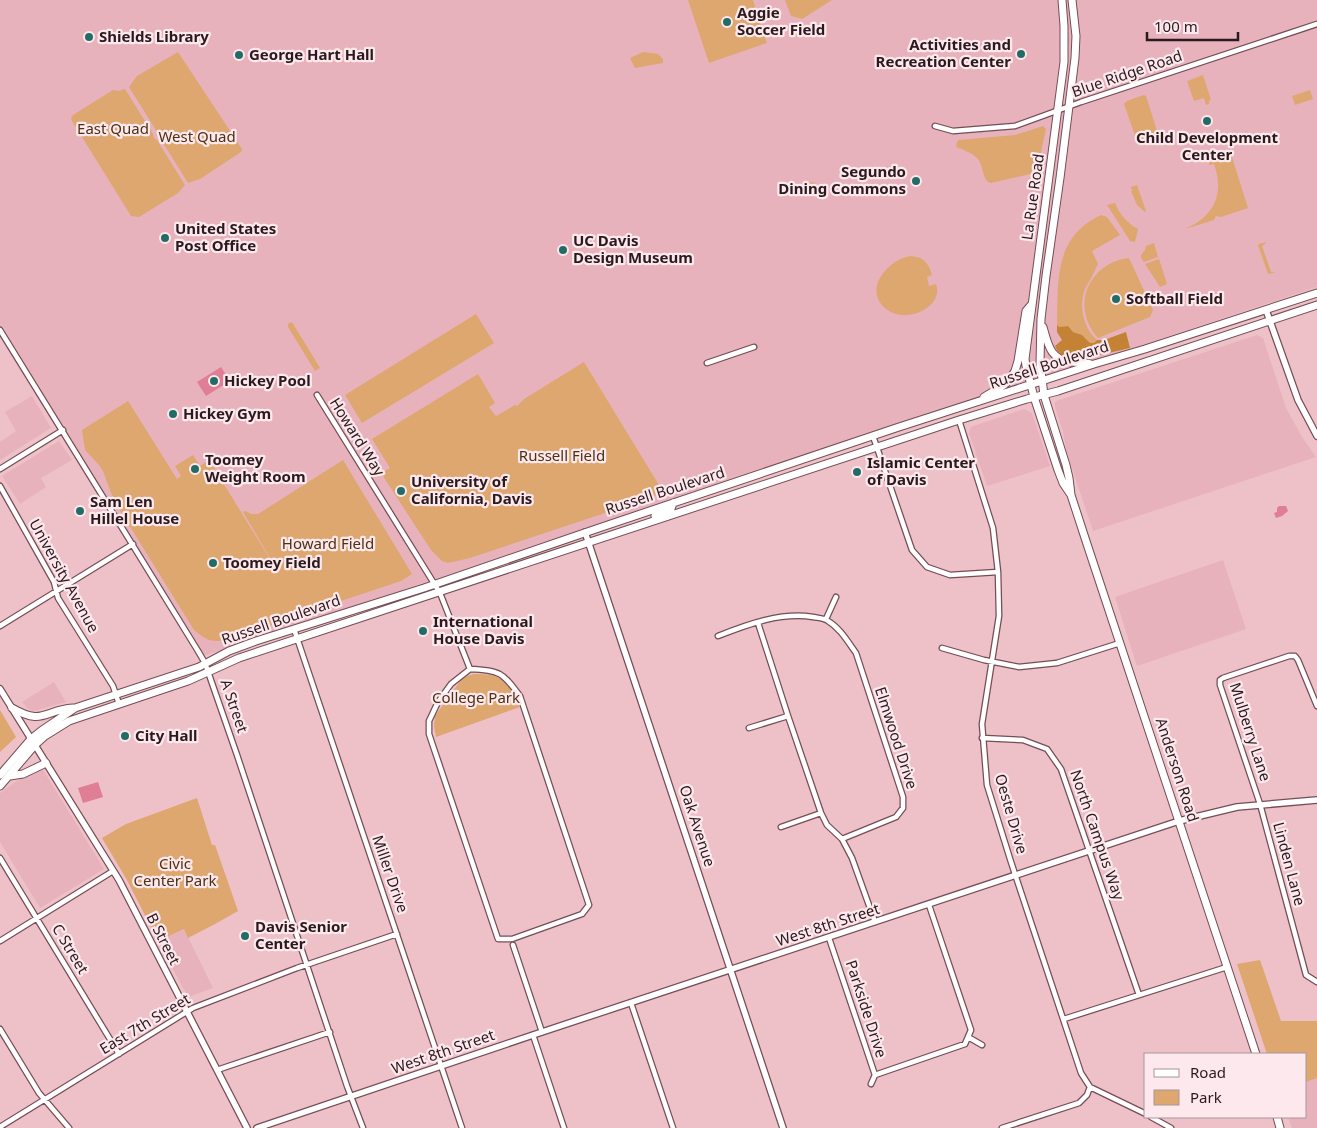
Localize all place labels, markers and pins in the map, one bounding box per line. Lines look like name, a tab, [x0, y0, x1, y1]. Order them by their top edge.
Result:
place label: Aggie Soccer Field	[737, 2, 825, 39]
marker: Aggie Soccer Field	[721, 16, 733, 28]
place label: Shields Library	[99, 26, 209, 46]
marker: Shields Library	[83, 31, 95, 43]
place label: Activities and Recreation Center	[876, 34, 1011, 71]
place label: George Hart Hall	[249, 44, 374, 64]
marker: Activities and Recreation Center	[1015, 48, 1027, 60]
marker: George Hart Hall	[233, 49, 245, 61]
marker: Child Development Center	[1201, 115, 1213, 127]
place label: Child Development Center	[1136, 127, 1279, 164]
place label: Segundo Dining Commons	[778, 161, 906, 198]
marker: Segundo Dining Commons	[910, 175, 922, 187]
place label: United States Post Office	[175, 218, 276, 255]
place label: UC Davis Design Museum	[573, 230, 693, 267]
marker: United States Post Office	[159, 232, 171, 244]
marker: UC Davis Design Museum	[557, 244, 569, 256]
place label: Softball Field	[1126, 288, 1223, 308]
marker: Softball Field	[1110, 293, 1122, 305]
place label: Hickey Pool	[224, 370, 311, 390]
marker: Hickey Pool	[208, 375, 220, 387]
place label: Hickey Gym	[183, 403, 271, 423]
marker: Hickey Gym	[167, 408, 179, 420]
place label: Toomey Weight Room	[205, 449, 306, 486]
place label: Islamic Center of Davis	[867, 452, 975, 489]
marker: Toomey Weight Room	[189, 463, 201, 475]
marker: Islamic Center of Davis	[851, 466, 863, 478]
place label: University of California, Davis	[411, 471, 532, 508]
marker: University of California, Davis	[395, 485, 407, 497]
place label: Sam Len Hillel House	[90, 491, 179, 528]
marker: Sam Len Hillel House	[74, 505, 86, 517]
place label: Toomey Field	[223, 552, 321, 572]
marker: Toomey Field	[207, 557, 219, 569]
place label: International House Davis	[433, 611, 533, 648]
marker: International House Davis	[417, 625, 429, 637]
place label: City Hall	[135, 725, 198, 745]
marker: City Hall	[119, 730, 131, 742]
place label: Davis Senior Center	[255, 916, 347, 953]
marker: Davis Senior Center	[239, 930, 251, 942]

